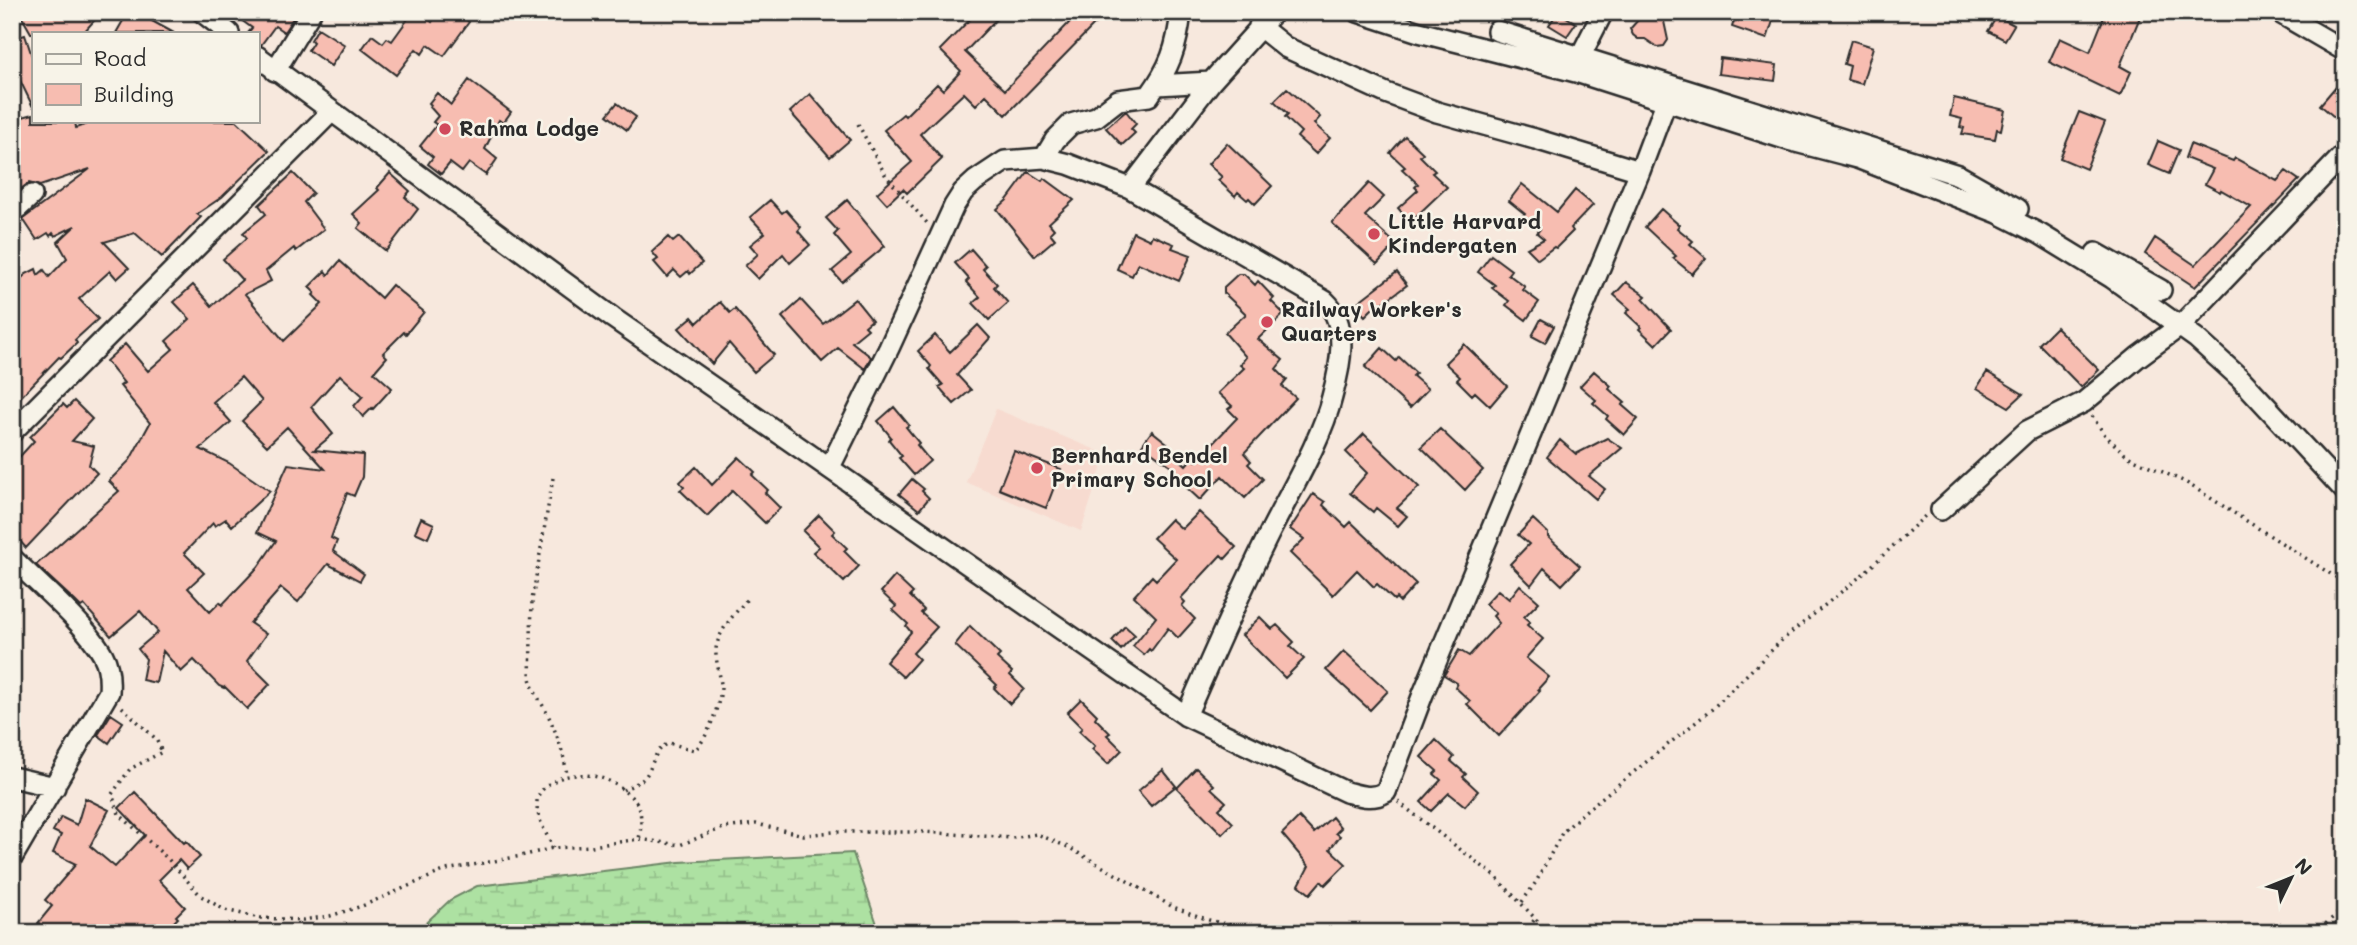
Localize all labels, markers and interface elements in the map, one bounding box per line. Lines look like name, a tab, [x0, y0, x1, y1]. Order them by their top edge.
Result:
legend	[32, 32, 259, 122]
text: Road	[94, 44, 146, 71]
text: Building	[94, 80, 174, 107]
place label: Rahma Lodge	[459, 114, 599, 141]
marker: Rahma Lodge	[437, 121, 453, 137]
place label: Little Harvard Kindergaten	[1388, 207, 1541, 258]
marker: Little Harvard Kindergaten	[1366, 226, 1382, 242]
place label: Railway Worker's Quarters	[1281, 295, 1462, 346]
marker: Railway Worker's Quarters	[1259, 314, 1275, 330]
place label: Bernhard Bendel Primary School	[1051, 441, 1228, 493]
marker: Bernhard Bendel Primary School	[1029, 460, 1045, 476]
north arrow	[2256, 844, 2326, 914]
text: N	[2290, 852, 2318, 880]

